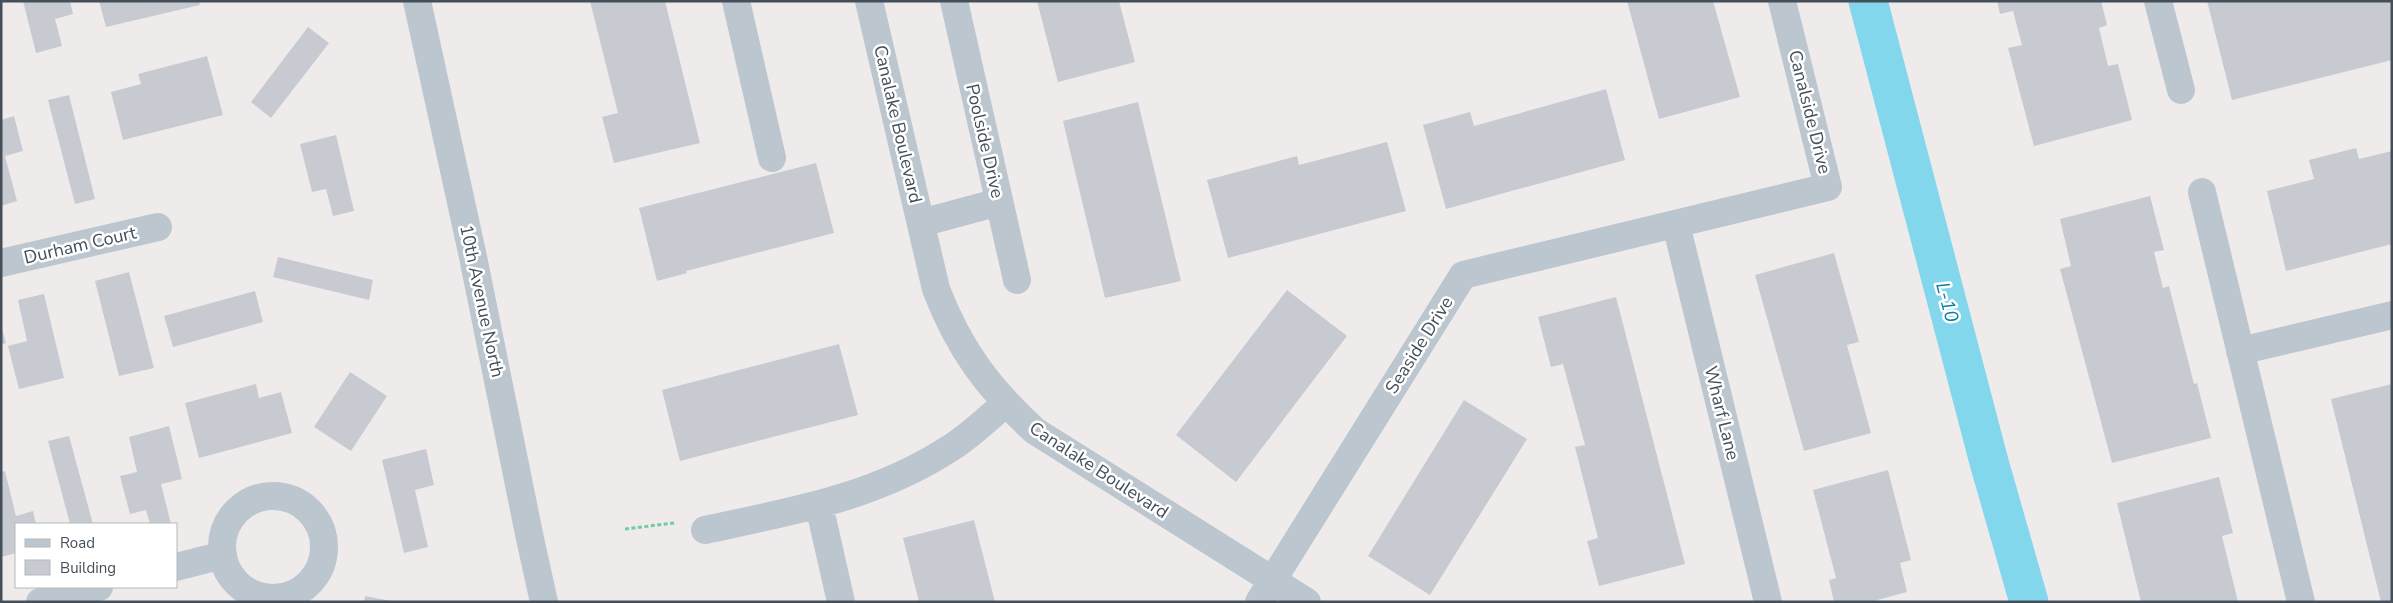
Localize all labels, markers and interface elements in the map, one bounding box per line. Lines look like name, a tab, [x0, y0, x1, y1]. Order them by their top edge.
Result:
street label: Canalake Boulevard	[868, 43, 928, 205]
street label: Canalside Drive	[1783, 48, 1837, 176]
street label: Poolside Drive	[960, 82, 1010, 200]
street label: Durham Court	[22, 220, 139, 270]
street label: 10th Avenue North	[454, 222, 510, 380]
water label: L-10	[1929, 279, 1965, 325]
street label: Seaside Drive	[1380, 292, 1458, 398]
street label: Wharf Lane	[1699, 363, 1745, 463]
street label: Canalake Boulevard	[1025, 416, 1173, 524]
legend	[15, 523, 178, 588]
text: Road	[60, 533, 95, 553]
text: Building	[60, 558, 116, 578]

